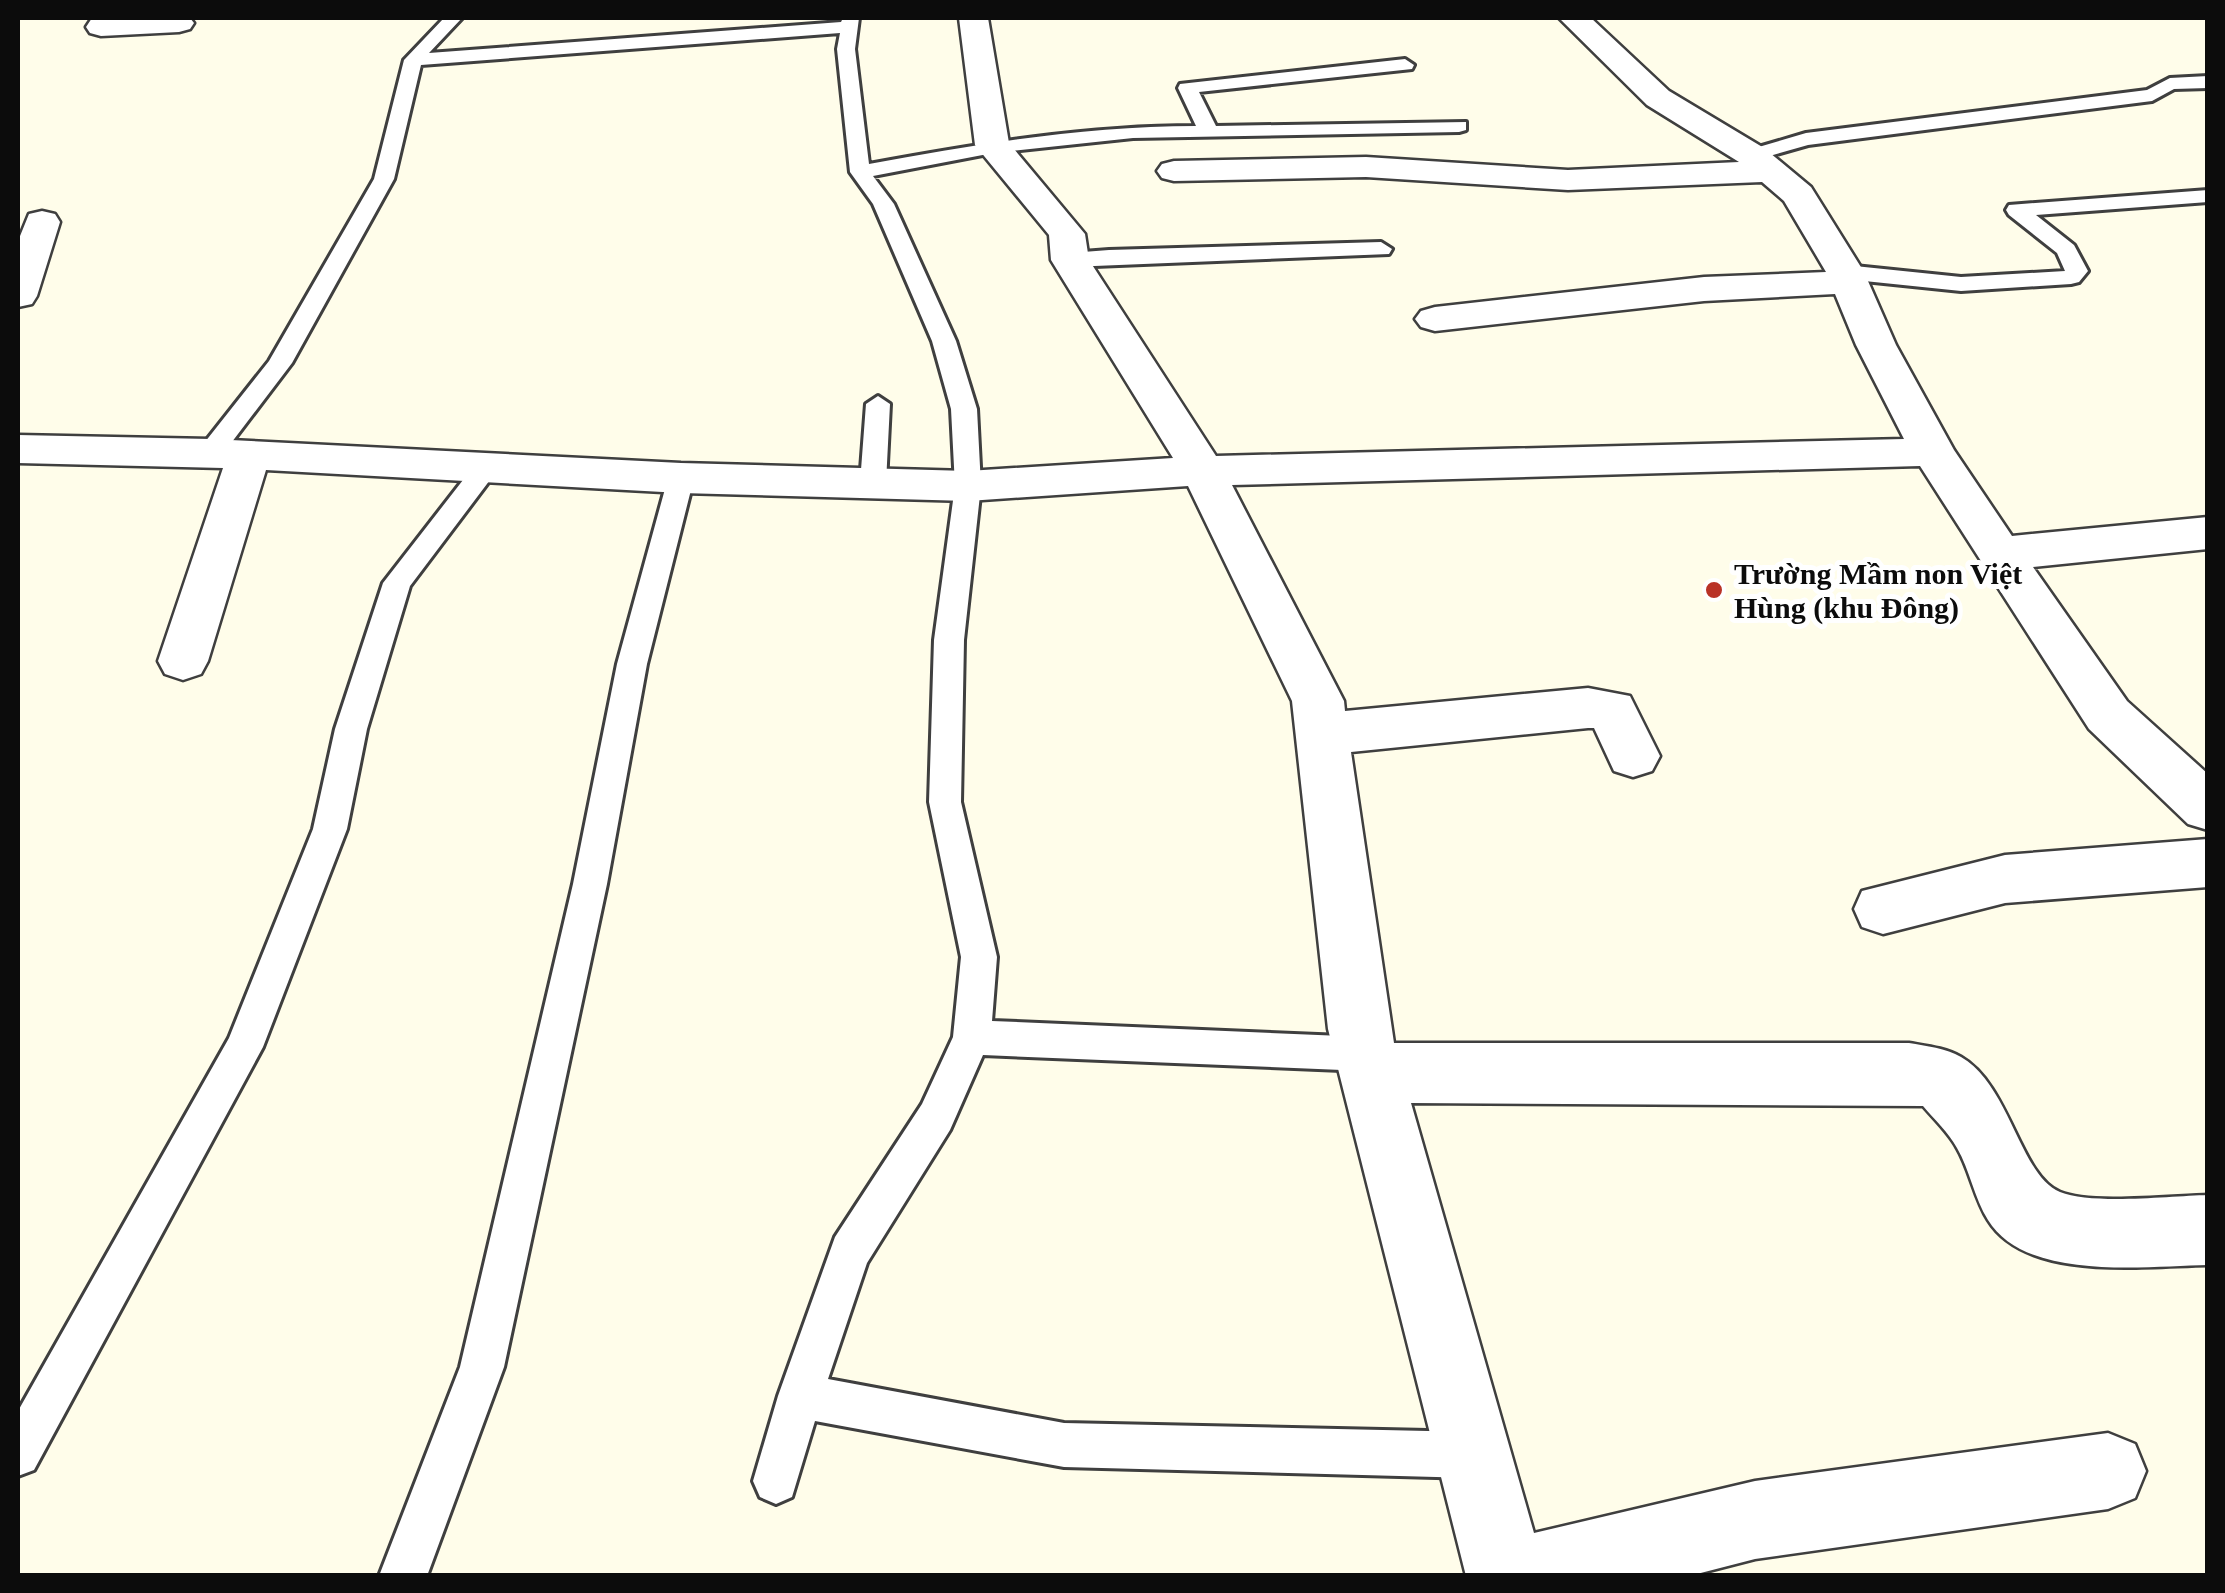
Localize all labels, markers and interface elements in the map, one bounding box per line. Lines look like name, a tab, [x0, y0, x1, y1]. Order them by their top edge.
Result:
place label: Trường Mầm non Việt Hùng (khu Đông)	[1734, 557, 2022, 625]
marker: Trường Mầm non Việt Hùng (khu Đông)	[1703, 579, 1725, 601]

